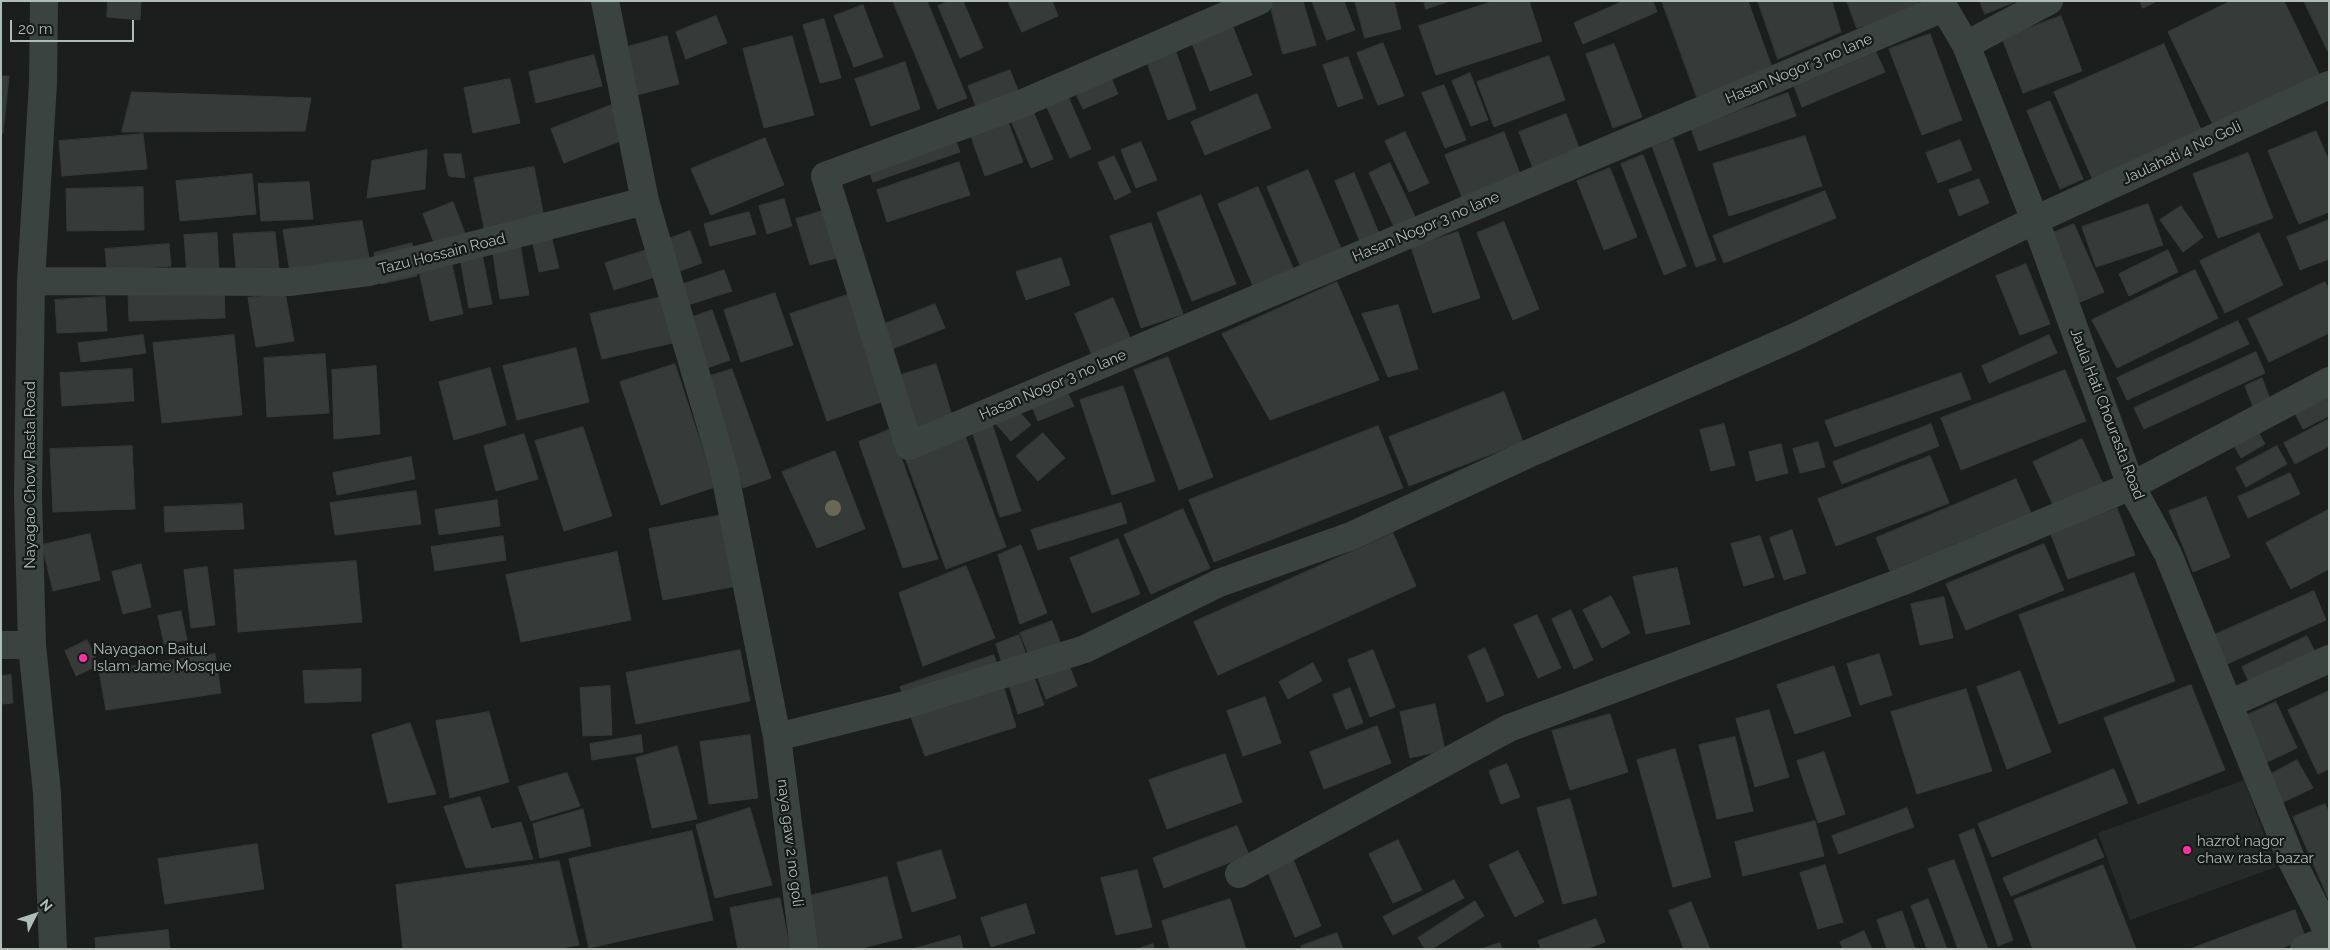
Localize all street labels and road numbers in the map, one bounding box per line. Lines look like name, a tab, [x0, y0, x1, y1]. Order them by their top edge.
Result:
street label: Hasan Nogor 3 no lane	[1723, 30, 1875, 108]
street label: Jaulahati 4 No Goli	[2120, 118, 2244, 188]
street label: Hasan Nogor 3 no lane	[1350, 188, 1502, 266]
street label: Tazu Hossain Road	[377, 230, 507, 278]
street label: Jaula Hati Chourasta Road	[2066, 326, 2148, 502]
street label: Hasan Nogor 3 no lane	[977, 346, 1129, 424]
street label: Nayagao Chow Rasta Road	[21, 381, 39, 569]
street label: naya gaw 2 no goli	[773, 778, 807, 908]

